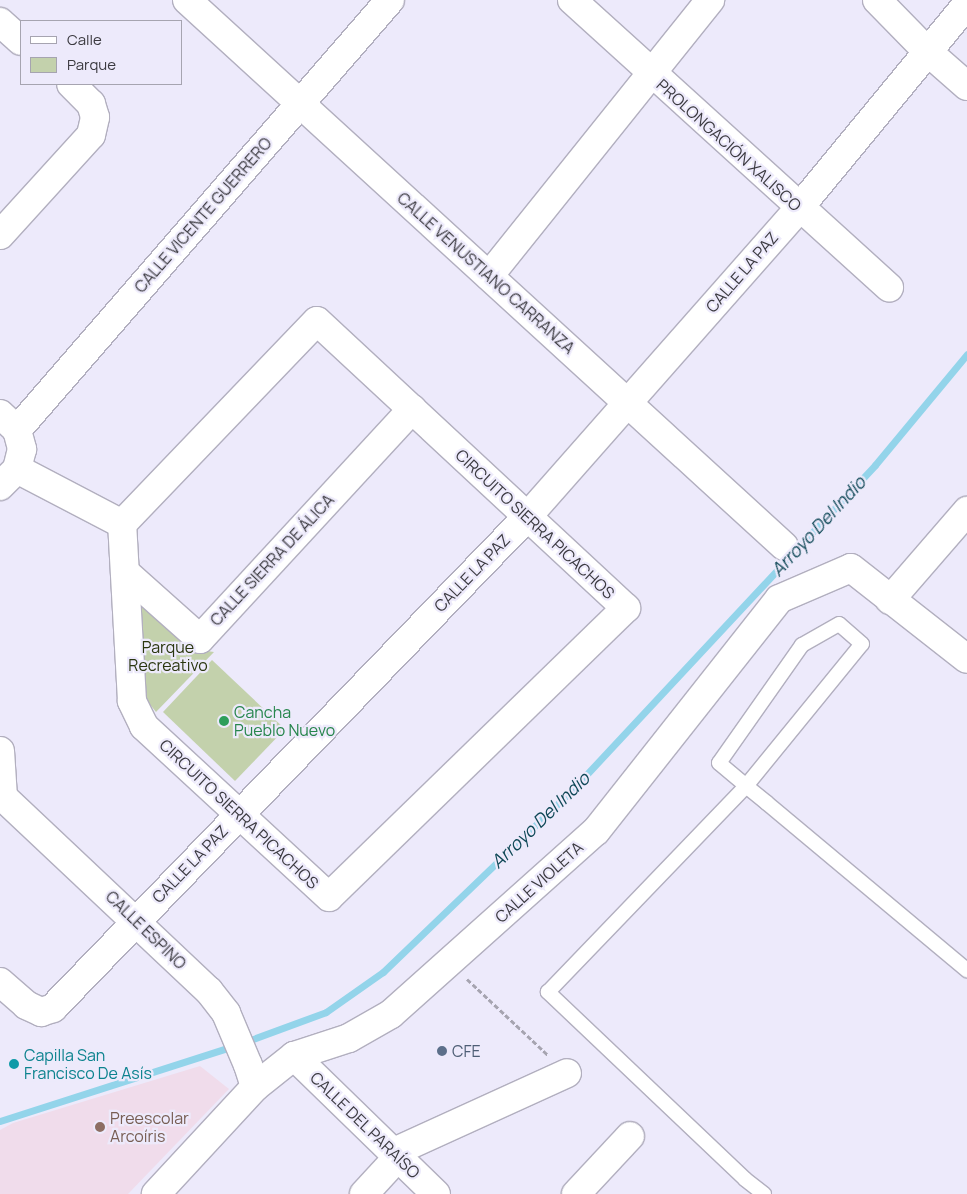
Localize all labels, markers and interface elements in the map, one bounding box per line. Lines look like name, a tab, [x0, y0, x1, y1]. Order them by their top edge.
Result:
legend	[20, 20, 182, 85]
text: Calle	[67, 29, 102, 50]
text: Parque	[67, 54, 116, 75]
street label: PROLONGACIÓN XALISCO	[653, 75, 805, 215]
street label: CALLE VICENTE GUERRERO	[130, 133, 276, 297]
street label: CALLE VENUSTIANO CARRANZA	[393, 188, 579, 358]
street label: CALLE LA PAZ	[702, 228, 782, 316]
street label: CIRCUITO SIERRA PICACHOS	[452, 445, 618, 603]
water label: Arroyo Del Indio	[766, 472, 870, 580]
street label: CALLE SIERRA DE ÁLICA	[206, 490, 338, 630]
street label: CALLE LA PAZ	[430, 530, 514, 616]
park label: Parque Recreativo	[128, 637, 208, 675]
place label: Cancha Pueblo Nuevo	[234, 702, 335, 740]
marker: Cancha Pueblo Nuevo	[218, 715, 230, 727]
street label: CIRCUITO SIERRA PICACHOS	[156, 735, 322, 893]
water label: Arroyo Del Indio	[486, 768, 594, 872]
street label: CALLE LA PAZ	[148, 821, 232, 907]
street label: CALLE VIOLETA	[491, 838, 587, 926]
street label: CALLE ESPINO	[102, 887, 190, 973]
place label: CFE	[452, 1041, 481, 1061]
place label: Capilla San Francisco De Asís	[24, 1045, 152, 1083]
marker: CFE	[436, 1045, 448, 1057]
marker: Capilla San Francisco De Asís	[8, 1058, 20, 1070]
street label: CALLE DEL PARAÍSO	[306, 1068, 424, 1182]
place label: Preescolar Arcoíris	[110, 1108, 189, 1146]
marker: Preescolar Arcoíris	[94, 1121, 106, 1133]

